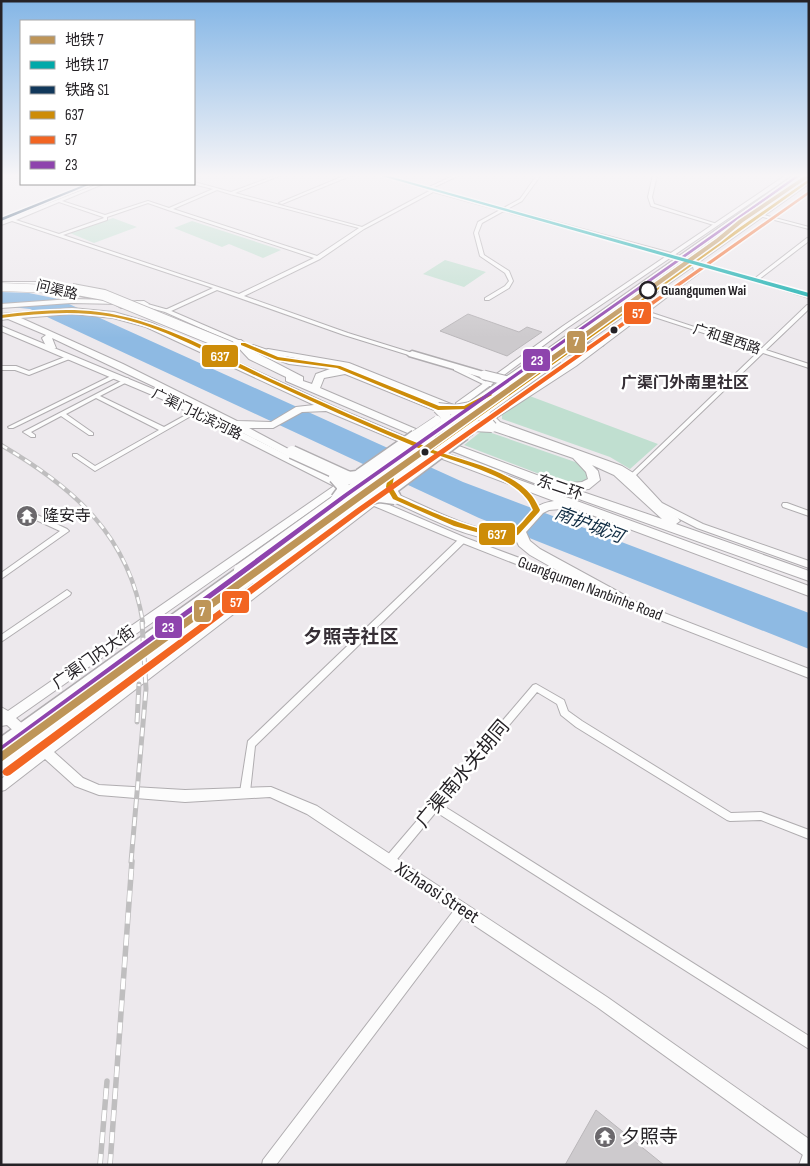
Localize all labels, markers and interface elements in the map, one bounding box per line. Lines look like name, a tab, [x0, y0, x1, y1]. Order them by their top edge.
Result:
legend	[20, 20, 195, 185]
text: 地铁 7	[65, 31, 103, 50]
text: 地铁 17	[65, 56, 109, 75]
text: 铁路 S1	[65, 81, 110, 100]
text: 637	[65, 106, 84, 125]
text: 57	[65, 131, 77, 150]
text: 23	[65, 156, 78, 175]
street label: 问渠路	[35, 277, 79, 303]
marker: Guangqumen Wai	[639, 281, 657, 299]
place label: Guangqumen Wai	[661, 282, 746, 299]
line badge: 57	[623, 301, 652, 325]
text: 57	[632, 305, 645, 322]
street label: 广和里西路	[691, 320, 763, 358]
unlabelled marker	[609, 325, 619, 335]
line badge: 7	[566, 330, 586, 354]
text: 7	[573, 333, 580, 350]
line badge: 637	[201, 344, 239, 368]
text: 637	[211, 348, 230, 365]
line badge: 23	[522, 348, 551, 372]
text: 23	[531, 352, 543, 369]
district label: 广渠门外南里社区	[621, 373, 749, 393]
street label: 广渠门北滨河路	[149, 385, 245, 443]
unlabelled marker	[420, 447, 430, 457]
street label: 东二环	[534, 471, 586, 505]
water label: 南护城河	[552, 502, 629, 549]
temple icon: 隆安寺	[15, 504, 39, 528]
place label: 隆安寺	[43, 507, 91, 526]
line badge: 637	[478, 522, 516, 546]
text: 637	[488, 526, 507, 543]
street label: Guangqumen Nanbinhe Road	[515, 553, 665, 625]
line badge: 57	[221, 590, 250, 614]
text: 57	[230, 594, 243, 611]
line badge: 7	[193, 599, 212, 623]
text: 7	[199, 603, 206, 620]
line badge: 23	[154, 615, 183, 639]
text: 23	[162, 619, 174, 636]
street label: 广渠门内大街	[49, 623, 139, 693]
district label: 夕照寺社区	[303, 626, 399, 649]
street label: 广渠南水关胡同	[411, 716, 515, 832]
street label: Xizhaosi Street	[390, 857, 483, 929]
temple icon: 夕照寺	[593, 1125, 617, 1149]
place label: 夕照寺	[621, 1126, 678, 1149]

